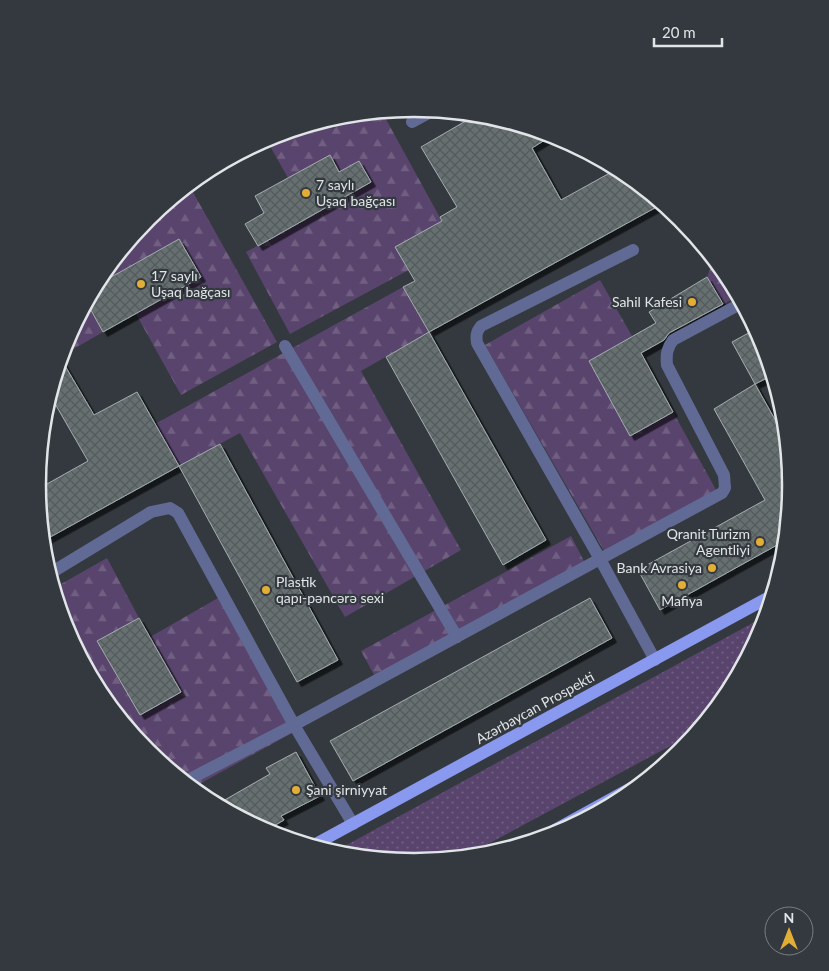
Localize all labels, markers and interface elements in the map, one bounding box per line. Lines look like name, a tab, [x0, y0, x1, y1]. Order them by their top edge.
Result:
scale bar	[654, 15, 722, 47]
text: 20 m	[662, 23, 696, 41]
place label: 7 saylı Uşaq bağçası	[316, 176, 395, 209]
marker: 7 saylı Uşaq bağçası	[300, 187, 312, 199]
place label: 17 saylı Uşaq bağçası	[151, 267, 230, 300]
marker: 17 saylı Uşaq bağçası	[135, 278, 147, 290]
place label: Sahil Kafesi	[612, 293, 682, 310]
marker: Sahil Kafesi	[686, 296, 698, 308]
place label: Qranit Turizm Agentliyi	[667, 525, 750, 558]
marker: Qranit Turizm Agentliyi	[754, 536, 766, 548]
place label: Bank Avrasiya	[617, 559, 702, 576]
marker: Bank Avrasiya	[706, 562, 718, 574]
place label: Plastik qapı-pəncərə sexi	[276, 573, 384, 606]
marker: Mafiya	[676, 579, 688, 591]
marker: Plastik qapı-pəncərə sexi	[260, 584, 272, 596]
place label: Mafiya	[661, 592, 703, 609]
street label: Azərbaycan Prospekti	[472, 668, 597, 747]
place label: Şani şirniyyat	[306, 781, 387, 798]
marker: Şani şirniyyat	[290, 784, 302, 796]
north arrow	[764, 906, 814, 956]
text: N	[784, 909, 794, 926]

